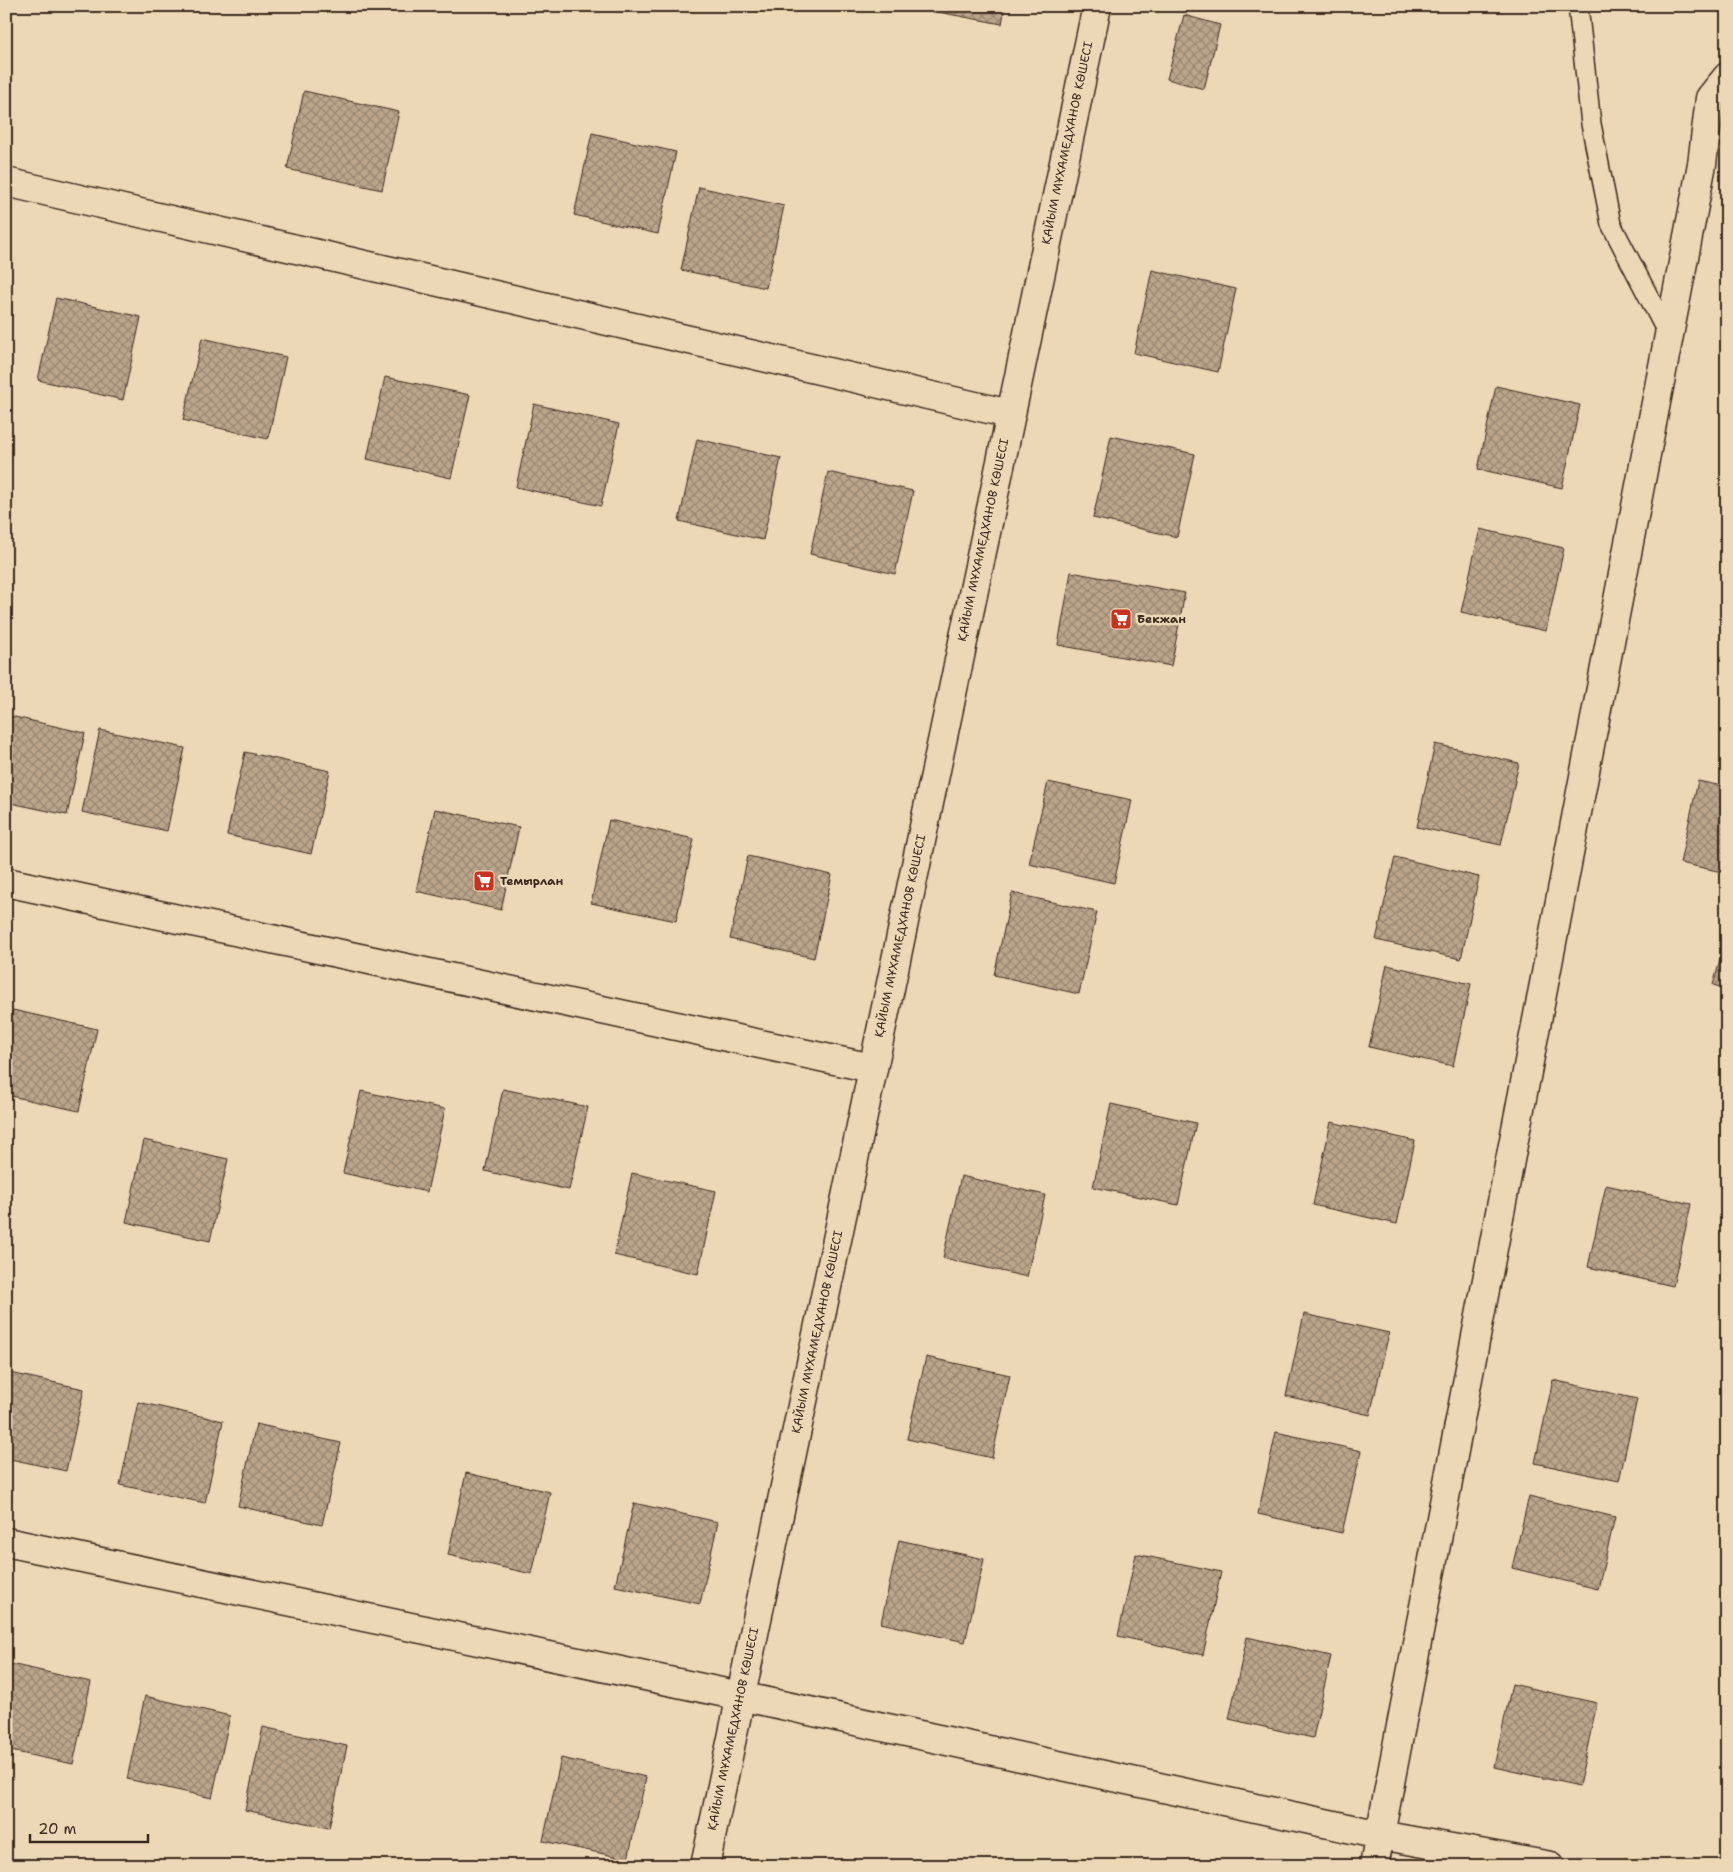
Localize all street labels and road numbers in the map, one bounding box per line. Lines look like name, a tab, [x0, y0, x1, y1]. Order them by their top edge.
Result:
street label: ҚАЙЫМ МҰХАМЕДХАНОВ КӨШЕСІ	[1038, 40, 1096, 246]
street label: ҚАЙЫМ МҰХАМЕДХАНОВ КӨШЕСІ	[954, 437, 1012, 643]
street label: ҚАЙЫМ МҰХАМЕДХАНОВ КӨШЕСІ	[871, 833, 929, 1039]
street label: ҚАЙЫМ МҰХАМЕДХАНОВ КӨШЕСІ	[788, 1229, 846, 1435]
street label: ҚАЙЫМ МҰХАМЕДХАНОВ КӨШЕСІ	[704, 1626, 762, 1832]

